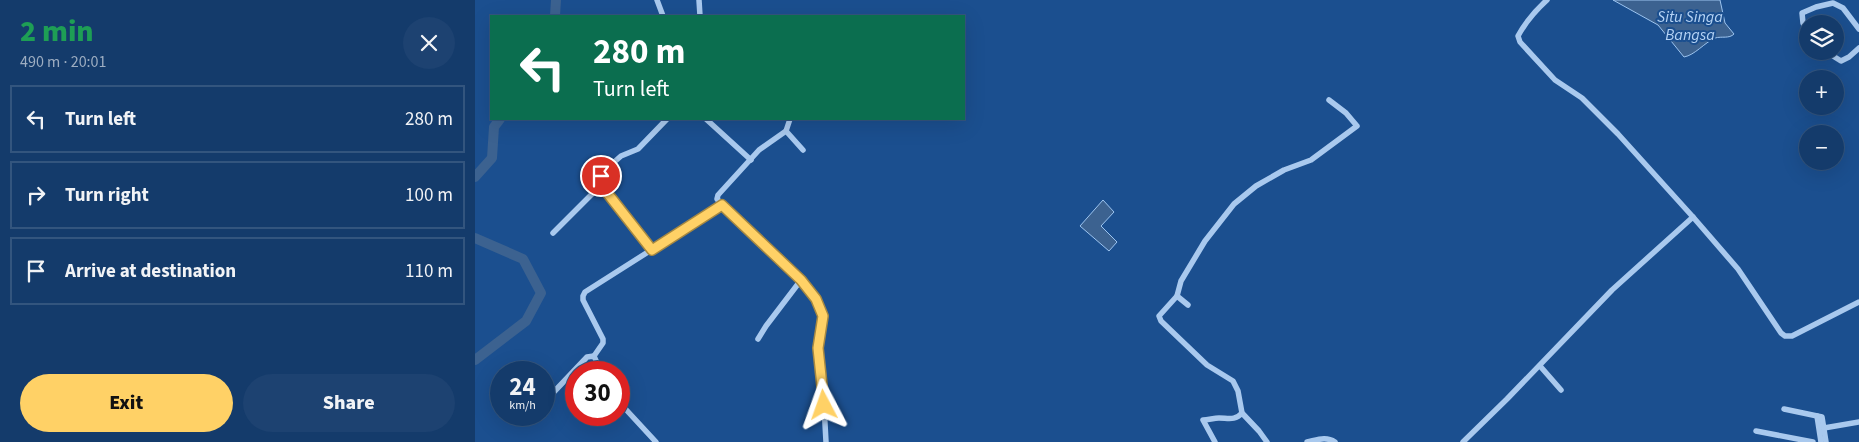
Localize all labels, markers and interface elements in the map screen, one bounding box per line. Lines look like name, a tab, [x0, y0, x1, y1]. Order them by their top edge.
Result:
water label: Situ Singa Bangsa	[1657, 6, 1723, 46]
text: 2 min	[20, 10, 94, 53]
map controls	[1799, 15, 1844, 170]
button: layers	[1799, 15, 1844, 60]
button: close	[403, 17, 455, 69]
text: 280 m	[593, 27, 685, 77]
icon: left	[510, 35, 575, 100]
text: 490 m · 20:01	[20, 51, 107, 73]
button: +	[1799, 70, 1844, 115]
text: Turn left	[593, 73, 669, 105]
icon: left	[22, 105, 50, 133]
text: Turn left	[65, 106, 136, 133]
text: 280 m	[405, 106, 453, 133]
button: −	[1799, 125, 1844, 170]
pin	[580, 155, 622, 197]
icon: arrive	[587, 162, 615, 190]
icon: right	[22, 181, 50, 209]
text: Turn right	[65, 182, 149, 209]
text: 100 m	[405, 182, 453, 209]
icon: arrive	[22, 257, 50, 285]
text: Arrive at destination	[65, 258, 236, 285]
text: 110 m	[405, 258, 453, 285]
speed limit sign: 30	[565, 361, 630, 426]
text: 24	[509, 369, 536, 405]
button: Exit	[20, 374, 233, 432]
button: Share	[243, 374, 455, 432]
position arrow	[797, 378, 849, 430]
text: km/h	[509, 397, 536, 414]

